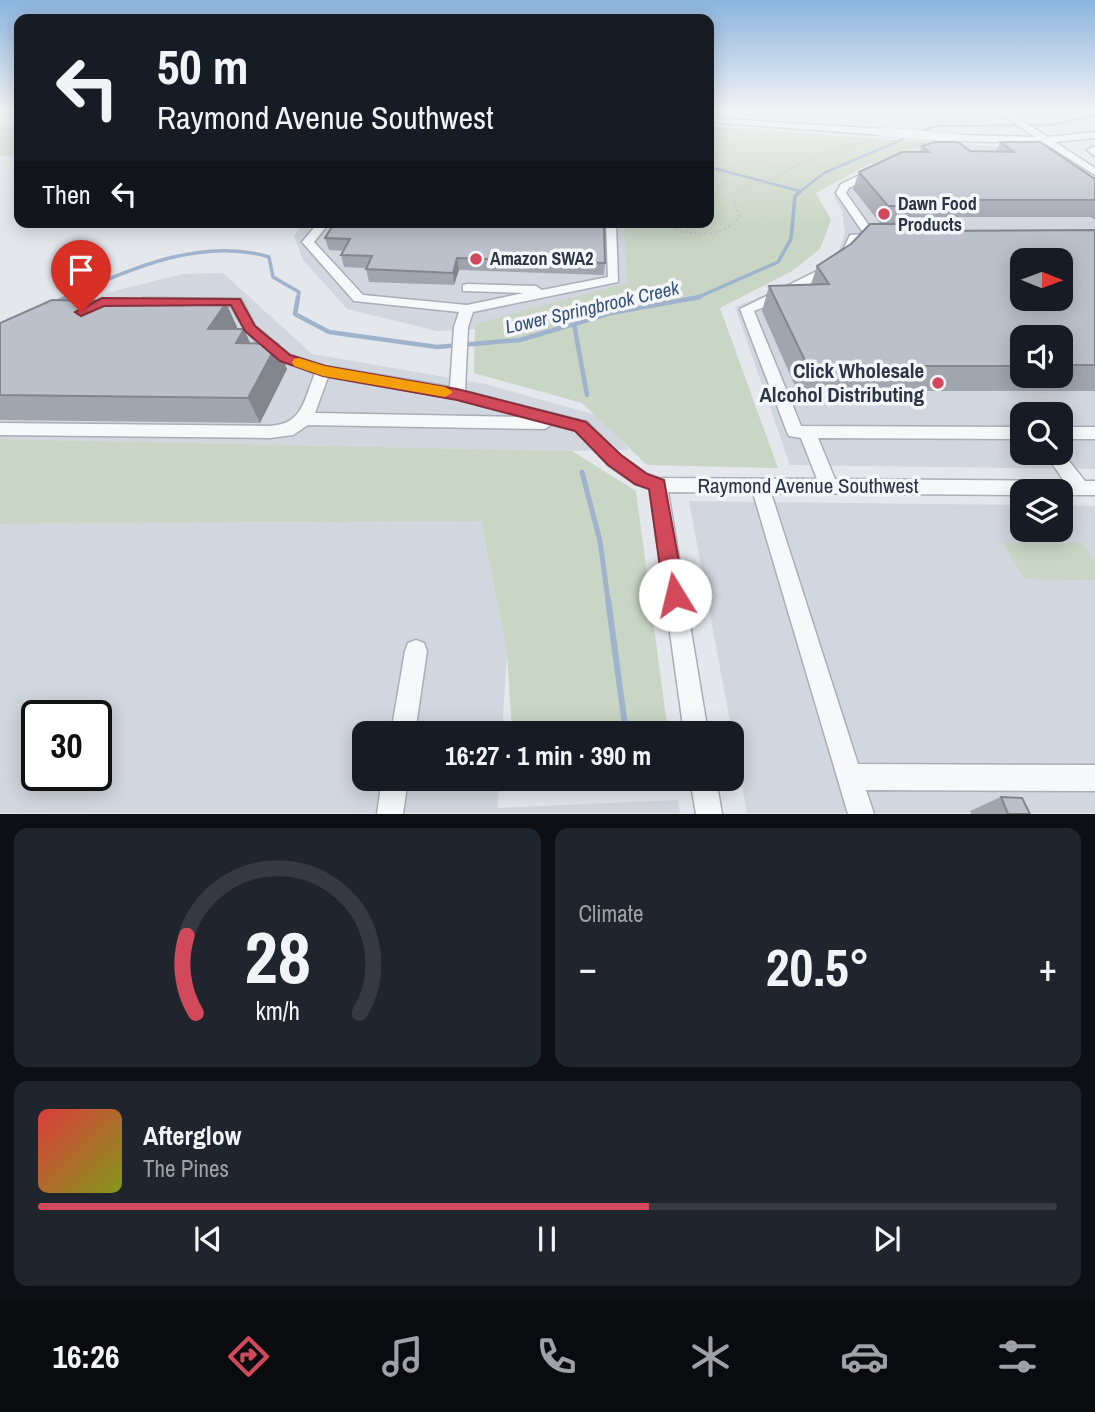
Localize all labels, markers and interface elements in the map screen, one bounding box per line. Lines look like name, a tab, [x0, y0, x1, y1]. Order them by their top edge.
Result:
text: 50 m	[157, 33, 249, 99]
icon: left	[42, 42, 133, 133]
text: Raymond Avenue Southwest	[157, 96, 494, 139]
icon: left	[105, 175, 143, 213]
text: Then	[42, 177, 91, 212]
place label: Dawn Food Products	[898, 191, 977, 237]
marker: Dawn Food Products	[876, 206, 892, 222]
pin	[51, 240, 111, 312]
place label: Amazon SWA2	[490, 246, 593, 271]
north arrow	[1010, 248, 1073, 312]
map controls	[1010, 248, 1073, 542]
icon: arrive	[62, 251, 100, 289]
marker: Amazon SWA2	[468, 251, 484, 267]
water label: Lower Springbrook Creek	[503, 274, 683, 340]
button: sound	[1010, 325, 1073, 388]
place label: Click Wholesale Alcohol Distributing	[759, 356, 924, 409]
marker: Click Wholesale Alcohol Distributing	[930, 375, 946, 391]
button: search	[1010, 402, 1073, 465]
street label: Raymond Avenue Southwest	[698, 471, 919, 500]
button: layers	[1010, 479, 1073, 542]
position arrow	[638, 558, 712, 632]
speed limit sign: 30	[21, 700, 112, 791]
text: 16:27 · 1 min · 390 m	[445, 738, 651, 773]
text: Climate	[579, 898, 643, 929]
text: 28	[244, 909, 310, 1007]
text: 20.5°	[766, 932, 870, 1002]
text: −	[579, 942, 597, 993]
text: +	[1039, 942, 1057, 993]
text: km/h	[255, 994, 299, 1028]
text: Afterglow	[143, 1118, 241, 1153]
text: The Pines	[143, 1153, 229, 1184]
icon: previous	[189, 1220, 227, 1258]
icon: pause	[528, 1220, 566, 1258]
icon: next	[868, 1220, 906, 1258]
icon: directions	[224, 1332, 273, 1381]
icon: music	[378, 1332, 427, 1381]
icon: phone	[532, 1332, 581, 1381]
icon: climate	[686, 1332, 735, 1381]
icon: car	[840, 1332, 889, 1381]
icon: filters	[993, 1332, 1042, 1381]
text: 16:26	[52, 1335, 120, 1378]

